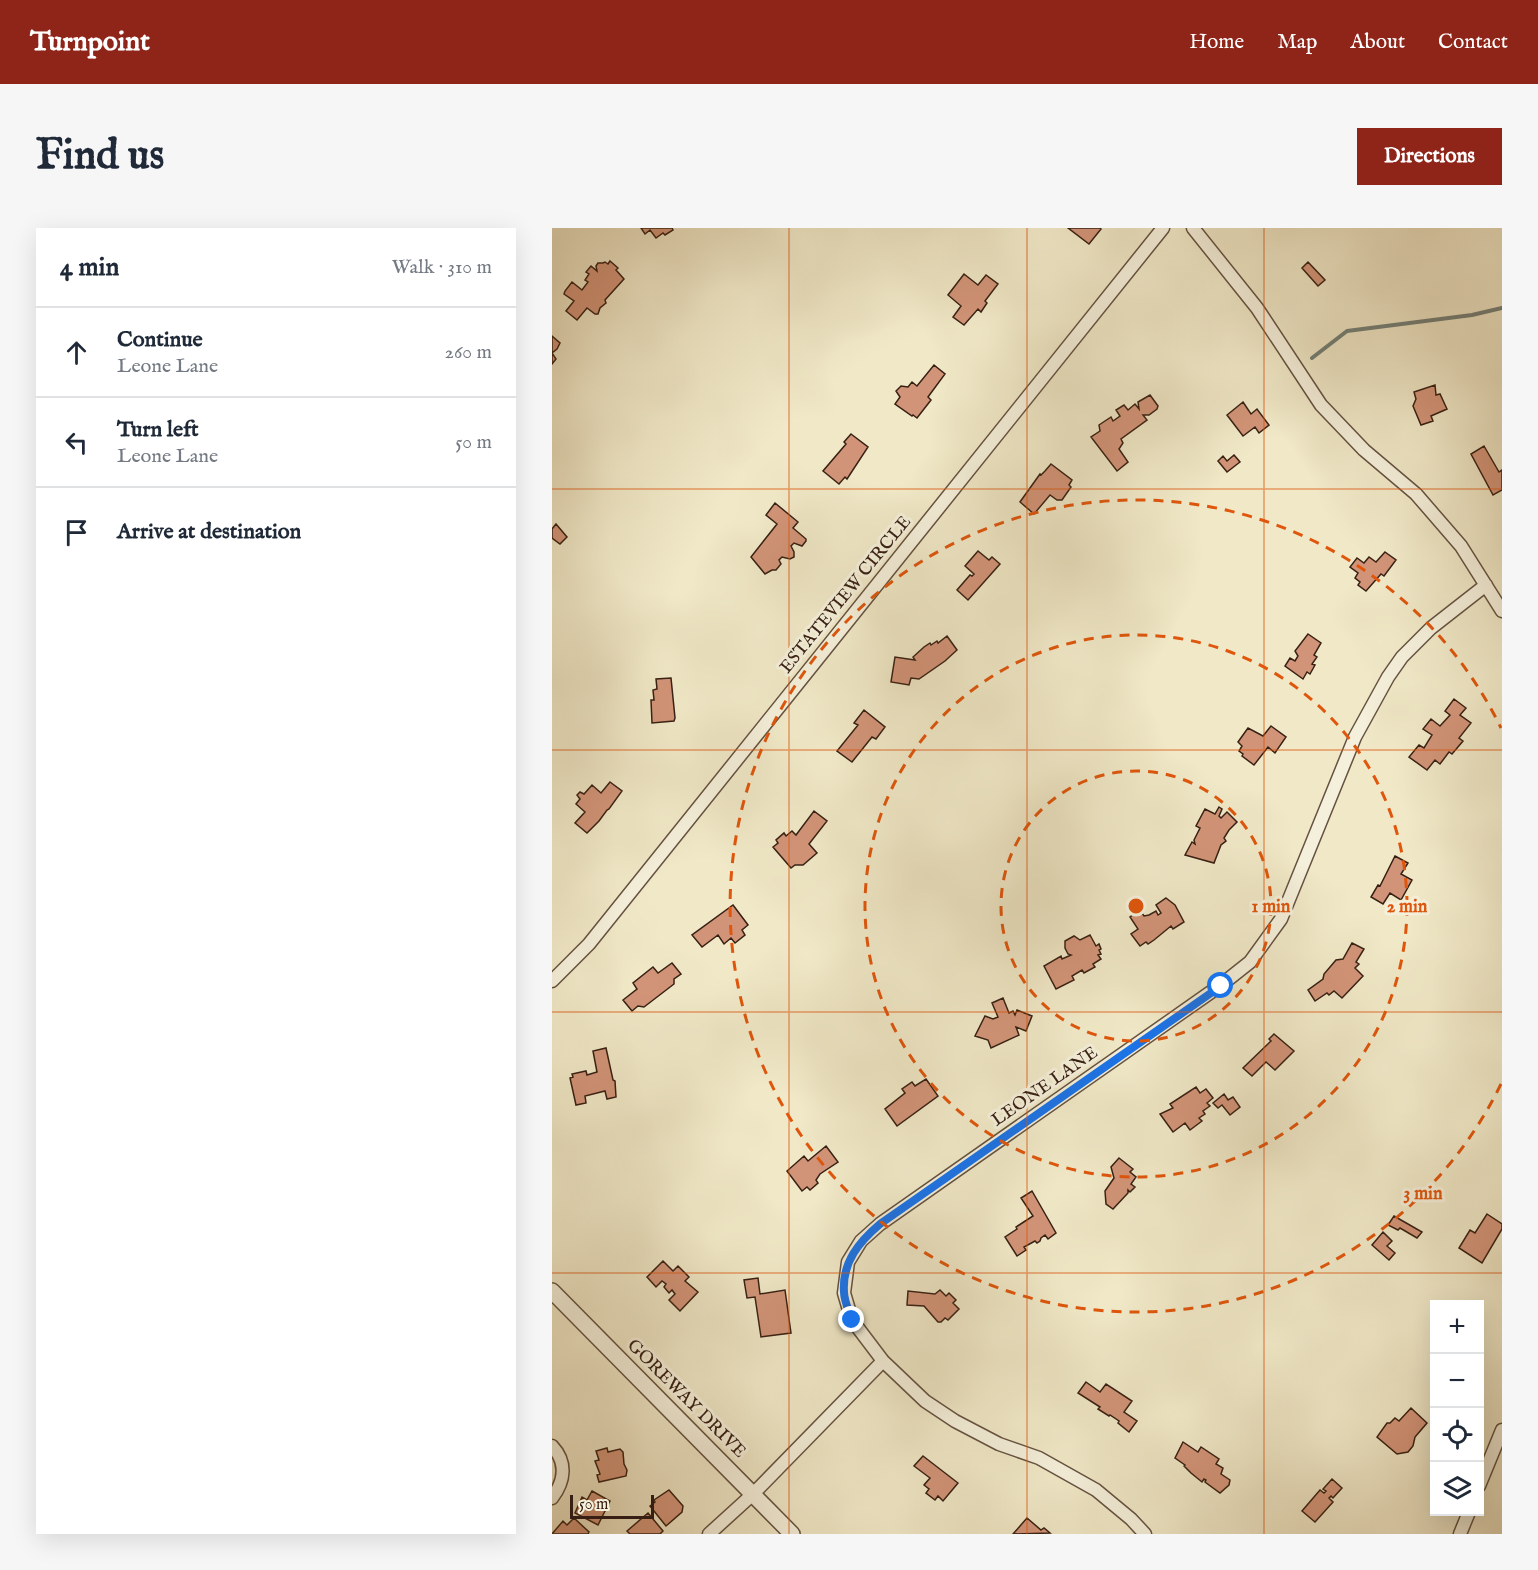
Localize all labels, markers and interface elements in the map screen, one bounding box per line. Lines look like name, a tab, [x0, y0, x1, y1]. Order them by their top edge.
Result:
text: Turnpoint	[30, 25, 150, 60]
text: Home	[1189, 29, 1244, 56]
text: Map	[1277, 29, 1317, 56]
text: About	[1350, 29, 1405, 56]
text: Contact	[1438, 29, 1508, 56]
button: Directions	[1357, 128, 1502, 185]
text: Find us	[36, 130, 164, 183]
text: 4 min	[60, 251, 119, 284]
text: Walk · 310 m	[392, 255, 492, 280]
text: Continue	[117, 326, 203, 354]
icon: ahead	[60, 336, 93, 369]
text: 260 m	[445, 340, 492, 365]
text: Leone Lane	[117, 354, 218, 379]
text: Turn left	[117, 416, 199, 444]
icon: left	[60, 426, 93, 459]
text: 50 m	[455, 430, 492, 455]
text: Leone Lane	[117, 444, 218, 469]
street label: ESTATEVIEW CIRCLE	[775, 511, 917, 679]
icon: arrive	[60, 516, 93, 549]
text: Arrive at destination	[117, 518, 301, 546]
centre of rings	[1126, 896, 1146, 916]
text: 1 min	[1252, 896, 1291, 919]
text: 2 min	[1387, 896, 1428, 919]
route start	[1207, 972, 1233, 998]
street label: LEONE LANE	[987, 1042, 1103, 1132]
text: 3 min	[1404, 1183, 1443, 1206]
map controls	[1430, 1300, 1484, 1516]
button: +	[1430, 1300, 1484, 1354]
route end	[838, 1306, 864, 1332]
street label: GOREWAY DRIVE	[622, 1335, 750, 1463]
button: −	[1430, 1354, 1484, 1408]
button: locate	[1430, 1408, 1484, 1462]
button: layers	[1430, 1462, 1484, 1516]
scale bar	[570, 1492, 654, 1520]
text: 50 m	[579, 1495, 608, 1515]

